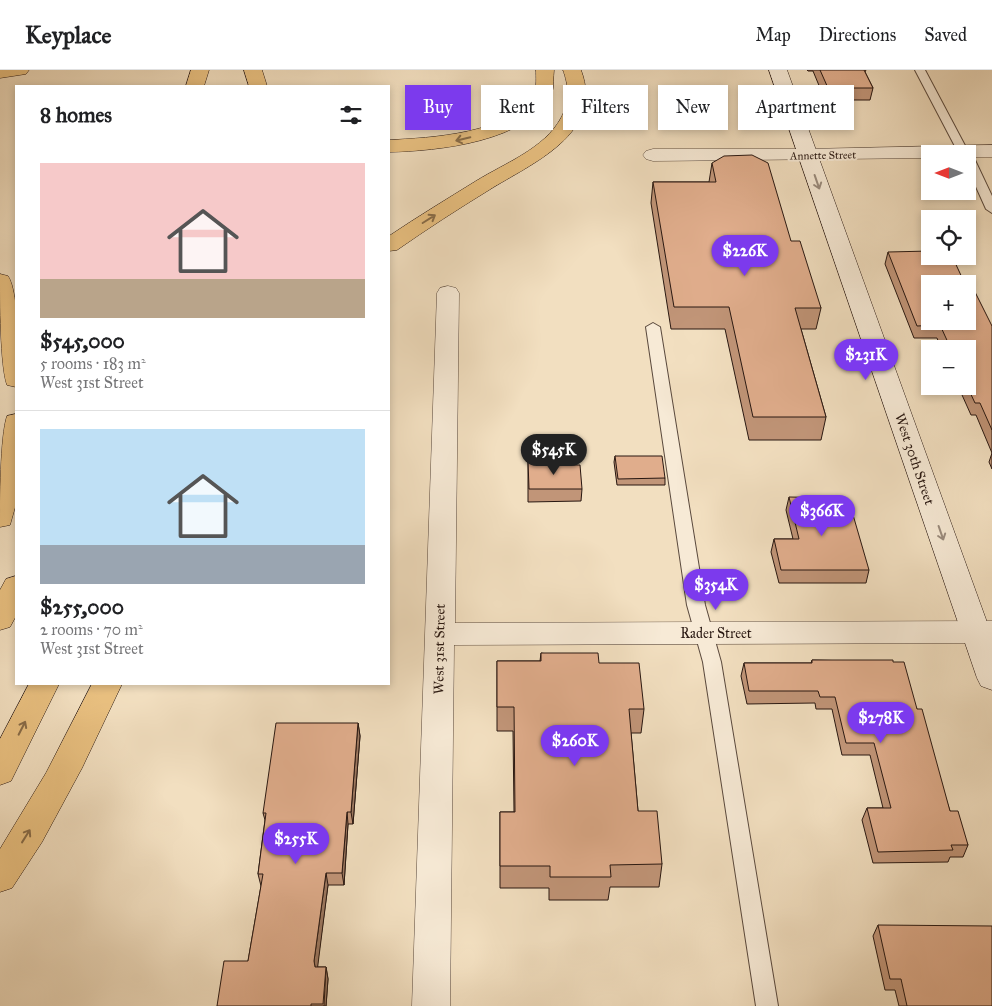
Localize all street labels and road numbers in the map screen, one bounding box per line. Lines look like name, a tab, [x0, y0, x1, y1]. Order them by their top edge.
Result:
street label: Annette Street	[789, 148, 856, 163]
street label: West 30th Street	[891, 411, 938, 507]
street label: West 31st Street	[430, 604, 449, 694]
street label: Rader Street	[680, 625, 752, 642]

